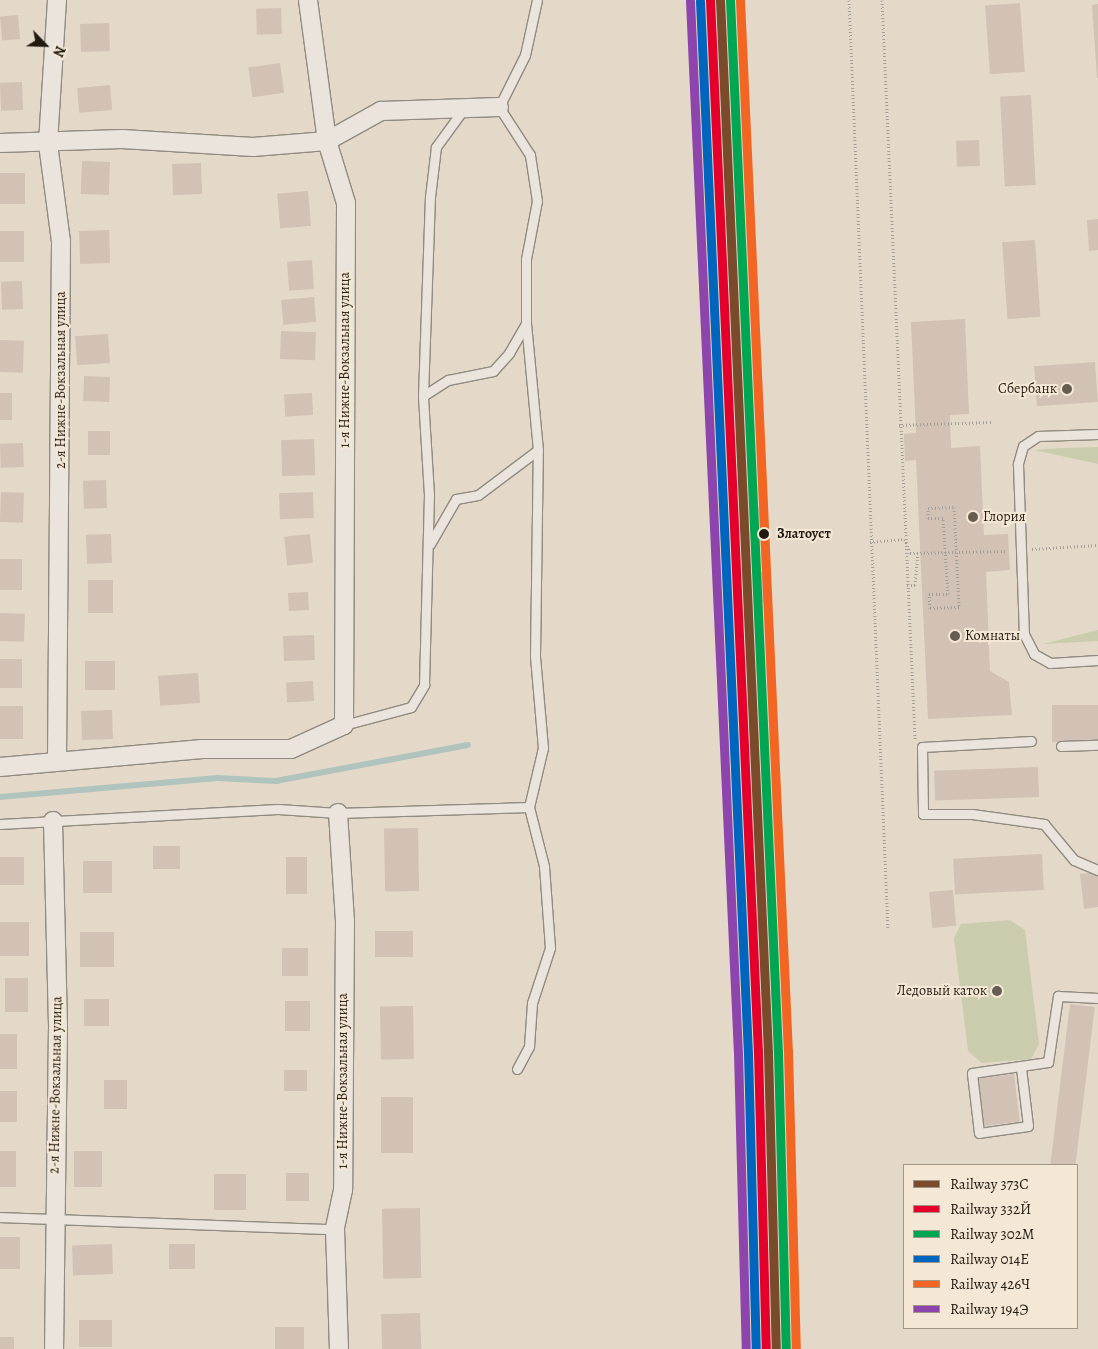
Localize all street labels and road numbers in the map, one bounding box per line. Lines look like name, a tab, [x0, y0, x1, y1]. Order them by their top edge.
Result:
street label: 1-я Нижне-Вокзальная улица	[337, 272, 353, 448]
street label: 2-я Нижне-Вокзальная улица	[53, 291, 69, 469]
street label: 1-я Нижне-Вокзальная улица	[335, 993, 351, 1169]
street label: 2-я Нижне-Вокзальная улица	[46, 996, 66, 1174]

